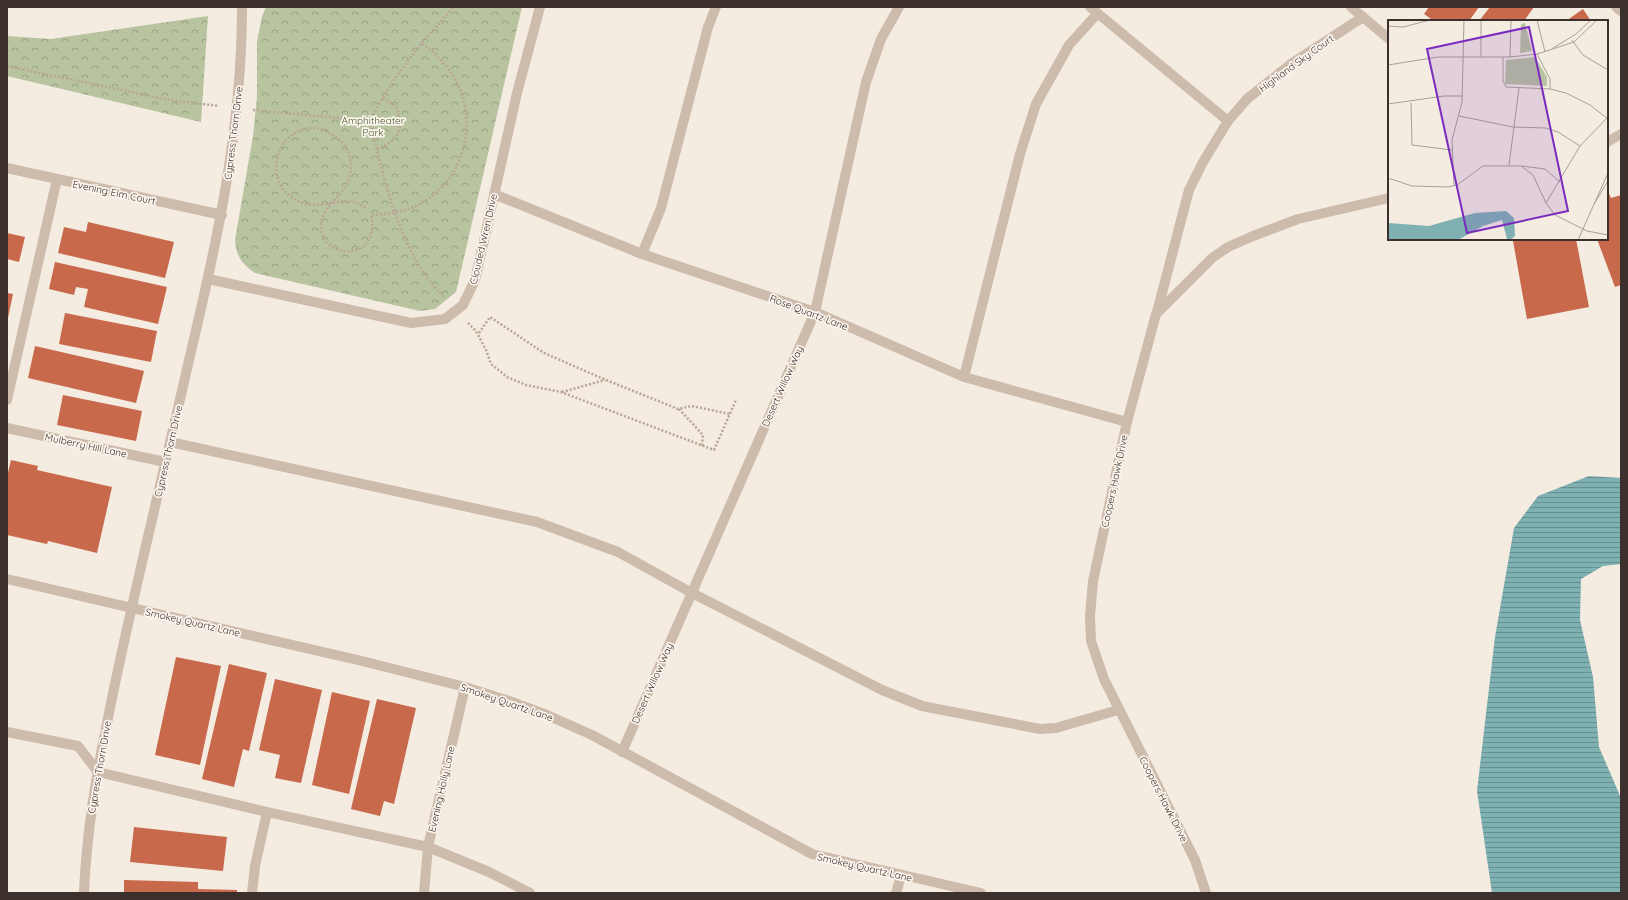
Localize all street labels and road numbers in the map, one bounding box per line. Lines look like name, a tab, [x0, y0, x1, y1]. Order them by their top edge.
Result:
street label: Highland Sky Court	[1256, 32, 1337, 95]
street label: Cypress Thorn Drive	[221, 85, 246, 180]
street label: Evening Elm Court	[71, 177, 157, 208]
street label: Clouded Wren Drive	[467, 192, 500, 286]
street label: Rose Quartz Lane	[768, 292, 850, 333]
street label: Desert Willow Way	[759, 344, 806, 429]
street label: Cypress Thorn Drive	[152, 404, 185, 498]
street label: Mulberry Hill Lane	[44, 430, 128, 461]
street label: Coopers Hawk Drive	[1098, 433, 1131, 529]
street label: Smokey Quartz Lane	[144, 605, 242, 640]
street label: Desert Willow Way	[629, 641, 676, 726]
street label: Smokey Quartz Lane	[459, 681, 555, 725]
street label: Cypress Thorn Drive	[85, 719, 114, 814]
street label: Evening Holly Lane	[425, 744, 458, 833]
street label: Coopers Hawk Drive	[1136, 754, 1191, 845]
street label: Smokey Quartz Lane	[816, 850, 914, 885]

